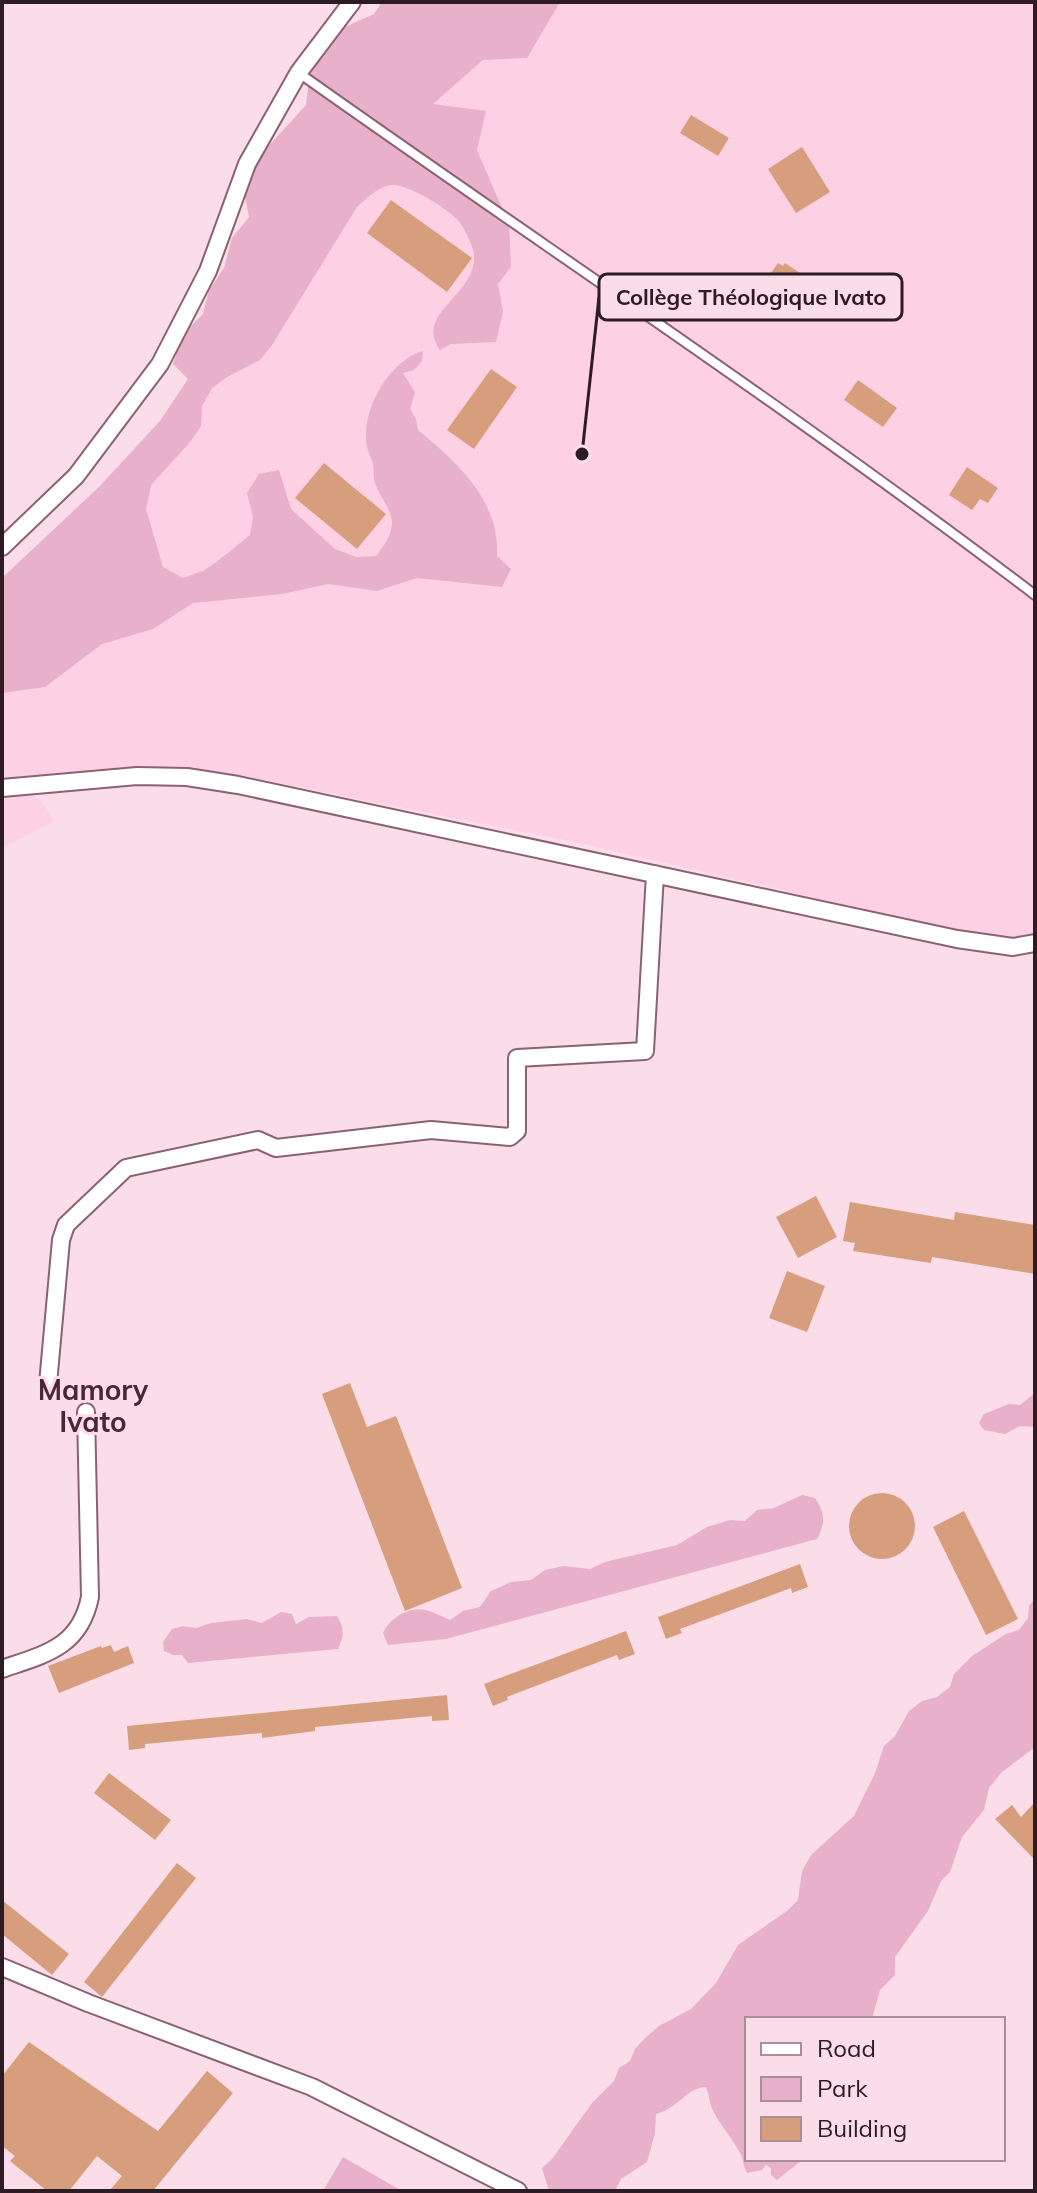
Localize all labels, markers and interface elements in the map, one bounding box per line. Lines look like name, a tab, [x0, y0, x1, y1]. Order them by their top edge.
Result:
callout: Collège Théologique Ivato	[599, 274, 902, 320]
text: Collège Théologique Ivato	[616, 283, 886, 311]
district label: Mamory Ivato	[38, 1372, 149, 1439]
legend	[745, 2017, 1005, 2161]
text: Road	[817, 2033, 876, 2063]
text: Park	[817, 2073, 868, 2103]
text: Building	[817, 2113, 907, 2143]

